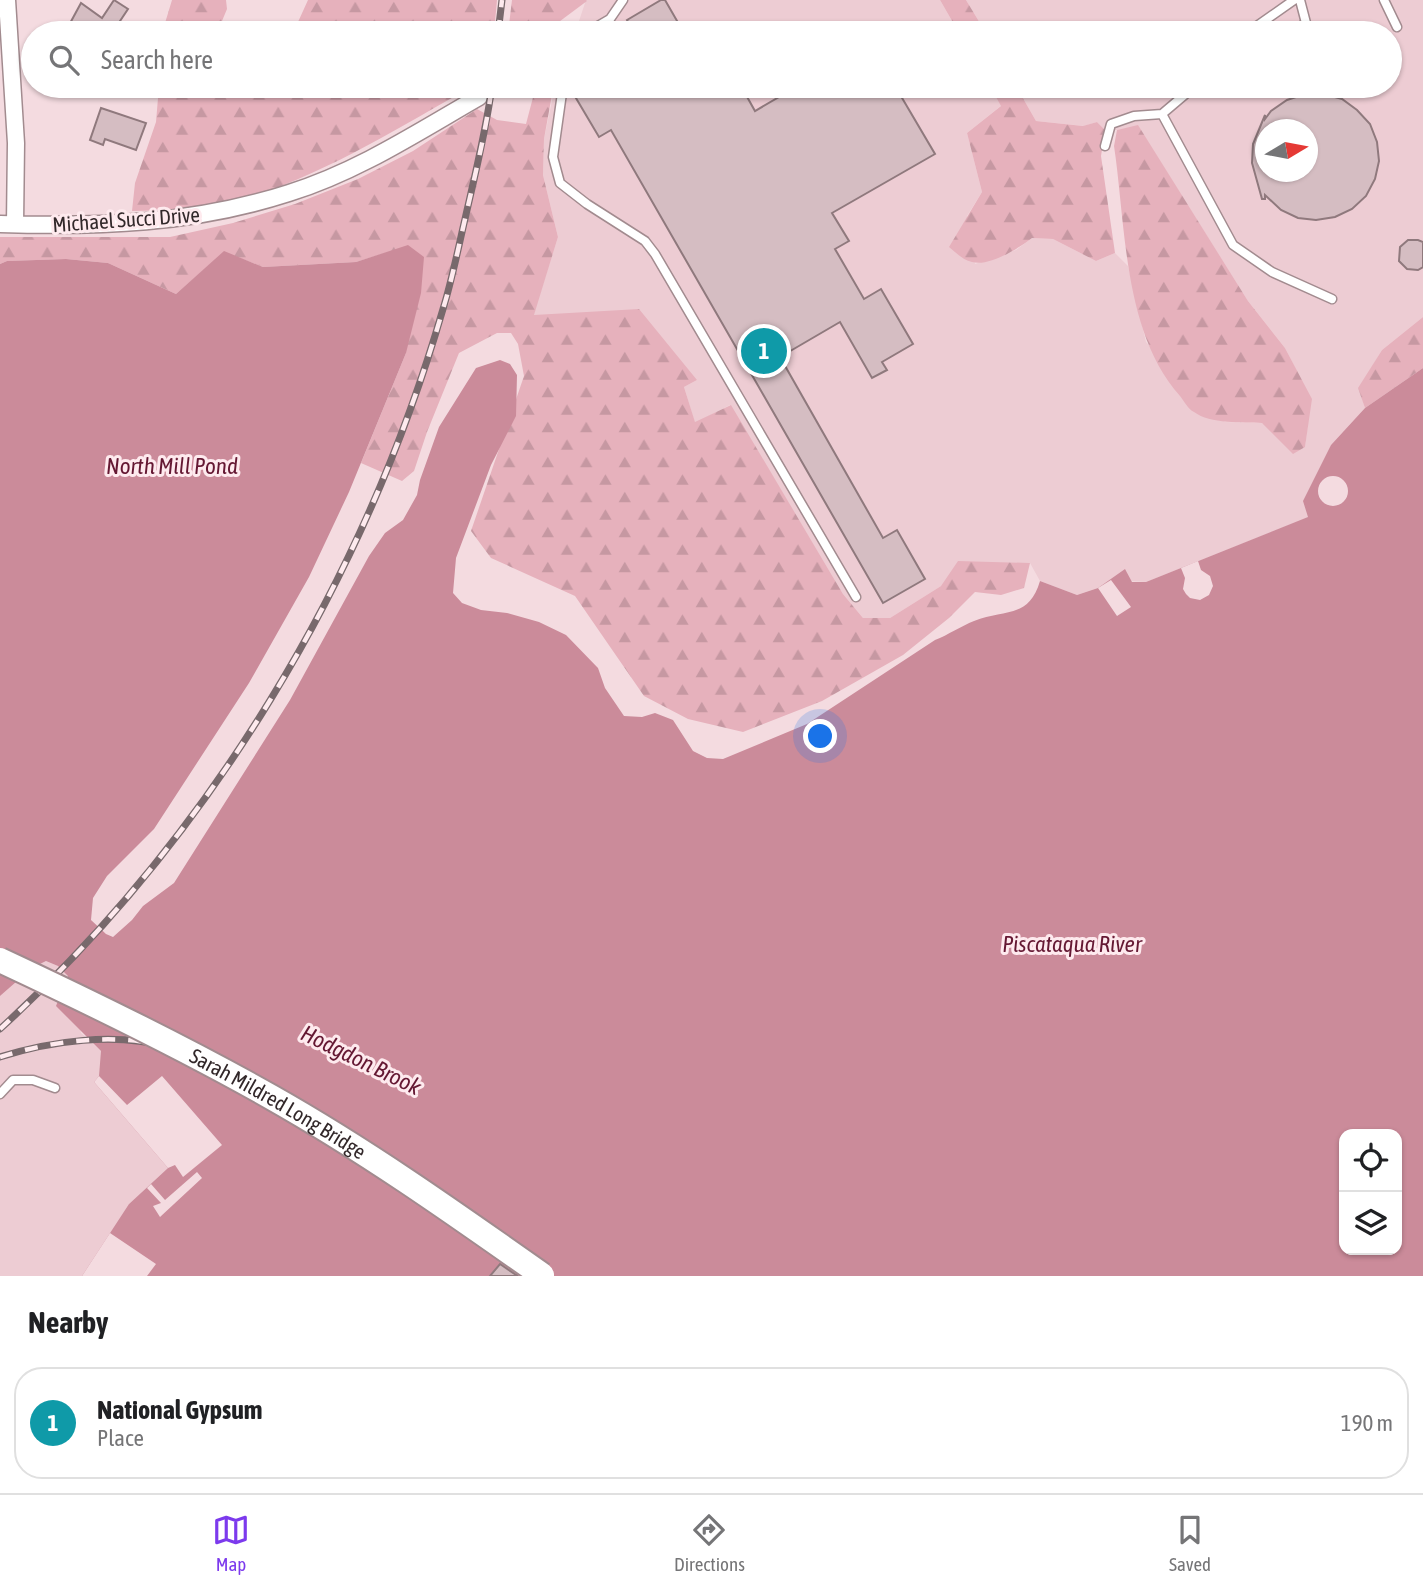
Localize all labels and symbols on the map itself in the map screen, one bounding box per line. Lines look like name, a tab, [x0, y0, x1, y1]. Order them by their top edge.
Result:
north arrow	[1255, 119, 1318, 182]
street label: Michael Succi Drive	[52, 202, 200, 236]
pin: 1	[741, 325, 787, 377]
water label: North Mill Pond	[106, 453, 238, 479]
your location	[803, 719, 837, 753]
water label: Piscataqua River	[1002, 931, 1143, 957]
water label: Hodgdon Brook	[297, 1020, 426, 1101]
street label: Sarah Mildred Long Bridge	[186, 1043, 371, 1163]

